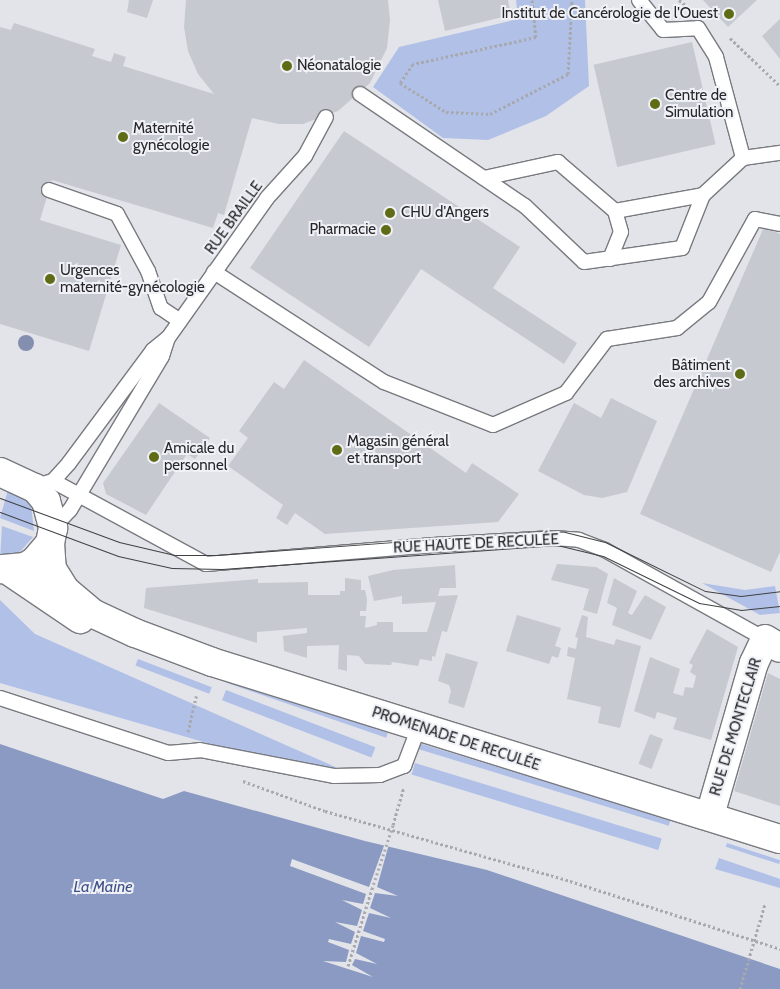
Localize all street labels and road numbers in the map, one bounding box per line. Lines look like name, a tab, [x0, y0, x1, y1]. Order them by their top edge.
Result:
street label: RUE BRAILLE	[201, 178, 267, 258]
street label: RUE HAUTE DE RECULÉE	[393, 531, 559, 557]
street label: RUE DE MONTECLAIR	[706, 656, 766, 798]
street label: PROMENADE DE RECULÉE	[370, 703, 542, 775]

